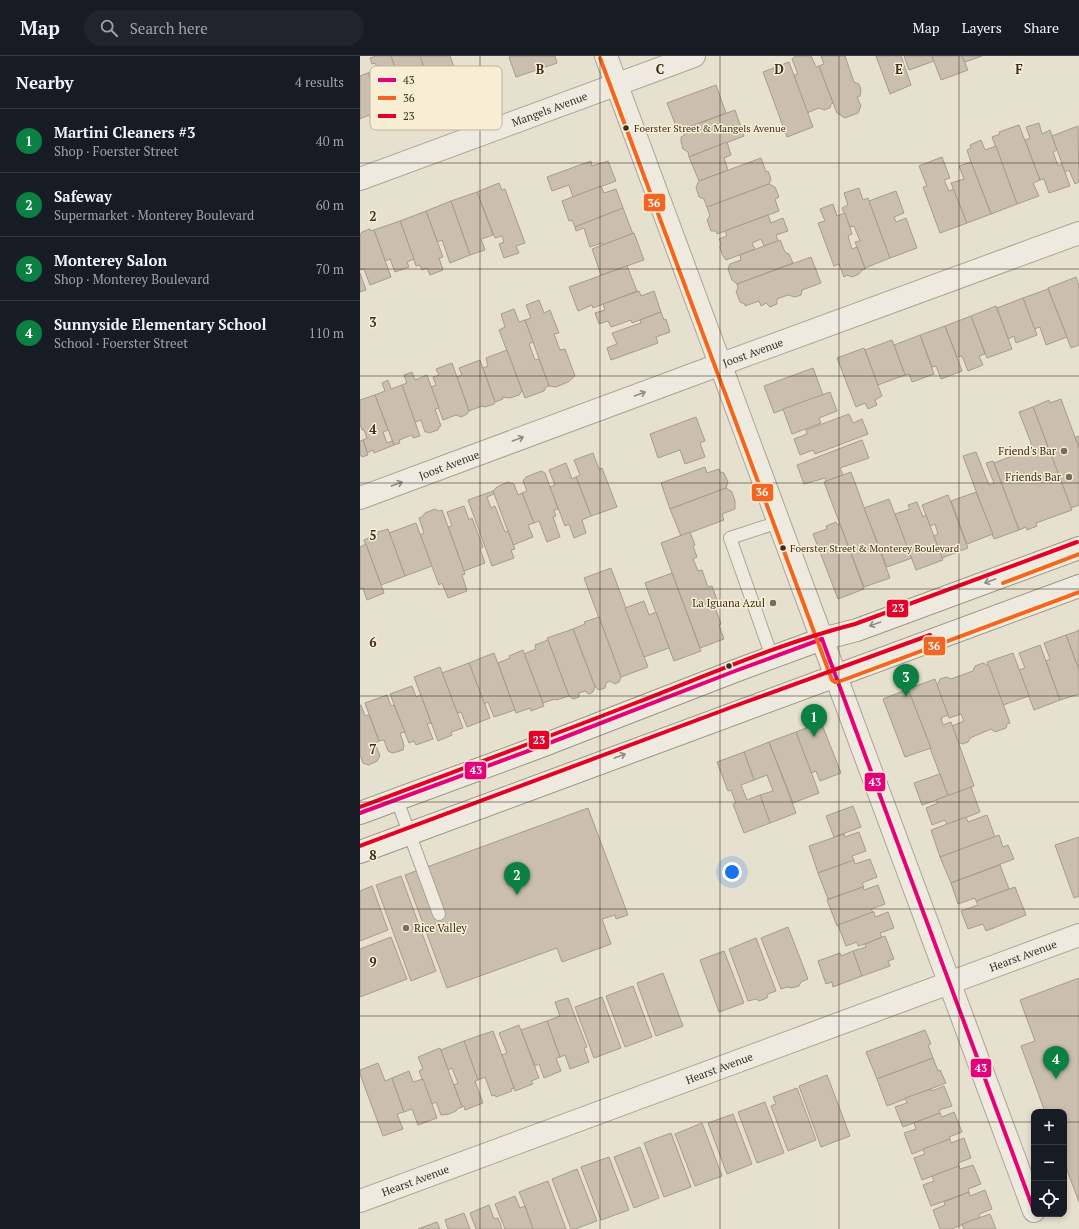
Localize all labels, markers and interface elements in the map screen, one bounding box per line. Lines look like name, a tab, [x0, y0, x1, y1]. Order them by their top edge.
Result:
search box	[84, 10, 364, 46]
text: Map	[20, 15, 60, 40]
icon: search	[98, 17, 120, 39]
text: Search here	[130, 18, 208, 38]
text: Map	[913, 18, 940, 37]
text: Layers	[962, 18, 1002, 37]
text: Share	[1024, 18, 1059, 37]
text: B	[536, 60, 544, 78]
text: C	[656, 60, 664, 78]
text: D	[774, 60, 784, 78]
text: E	[895, 60, 903, 78]
text: F	[1015, 60, 1023, 78]
legend	[370, 66, 502, 130]
text: Nearby	[16, 71, 74, 94]
text: 4 results	[295, 73, 344, 91]
text: 43	[403, 73, 415, 87]
street label: Mangels Avenue	[510, 89, 590, 130]
text: 36	[403, 91, 415, 105]
text: 23	[403, 109, 415, 123]
text: Martini Cleaners #3	[54, 122, 196, 142]
place label: Foerster Street & Mangels Avenue	[634, 122, 786, 135]
marker: Foerster Street & Mangels Avenue	[621, 123, 631, 133]
text: 1	[25, 132, 33, 150]
text: 40 m	[316, 132, 344, 150]
text: Shop · Foerster Street	[54, 142, 178, 160]
text: Safeway	[54, 186, 112, 206]
line badge: 36	[643, 193, 666, 212]
text: 2	[25, 196, 33, 214]
text: 60 m	[316, 196, 344, 214]
text: 36	[648, 196, 660, 210]
text: Supermarket · Monterey Boulevard	[54, 206, 254, 224]
text: 2	[369, 207, 377, 225]
text: Monterey Salon	[54, 250, 167, 270]
text: 3	[25, 260, 33, 278]
text: 70 m	[316, 260, 344, 278]
text: Shop · Monterey Boulevard	[54, 270, 209, 288]
text: 3	[369, 313, 377, 331]
text: Sunnyside Elementary School	[54, 314, 266, 334]
text: 4	[25, 324, 33, 342]
text: 110 m	[309, 324, 344, 342]
text: School · Foerster Street	[54, 334, 188, 352]
street label: Joost Avenue	[721, 335, 786, 370]
one-way arrow	[634, 389, 646, 397]
text: 4	[369, 420, 377, 438]
one-way arrow	[512, 435, 524, 443]
place label: Friend's Bar	[998, 444, 1057, 458]
marker: Friend's Bar	[1059, 446, 1069, 456]
street label: Joost Avenue	[417, 447, 482, 483]
place label: Friends Bar	[1005, 470, 1062, 484]
marker: Friends Bar	[1064, 472, 1074, 482]
one-way arrow	[390, 480, 402, 488]
line badge: 36	[751, 483, 774, 502]
text: 36	[756, 485, 768, 499]
text: 5	[369, 526, 377, 544]
place label: Foerster Street & Monterey Boulevard	[790, 542, 960, 555]
marker: Foerster Street & Monterey Boulevard	[778, 543, 788, 553]
one-way arrow	[984, 578, 996, 586]
place label: La Iguana Azul	[692, 596, 765, 610]
marker: La Iguana Azul	[768, 598, 778, 608]
line badge: 23	[886, 599, 909, 618]
text: 23	[892, 601, 904, 615]
one-way arrow	[869, 620, 881, 628]
text: 6	[369, 633, 377, 651]
line badge: 36	[923, 636, 946, 656]
text: 36	[928, 639, 940, 653]
unlabelled marker	[724, 661, 734, 671]
pin: 3	[893, 664, 919, 697]
pin: 1	[801, 704, 827, 737]
line badge: 23	[528, 730, 550, 750]
text: 23	[533, 733, 545, 747]
text: 7	[369, 740, 377, 758]
one-way arrow	[613, 751, 625, 759]
line badge: 43	[464, 761, 487, 780]
text: 43	[470, 763, 482, 777]
line badge: 43	[864, 772, 886, 792]
text: 43	[869, 775, 881, 789]
text: 8	[369, 846, 377, 864]
pin: 2	[504, 862, 530, 895]
your location	[722, 862, 742, 882]
place label: Rice Valley	[414, 921, 467, 935]
marker: Rice Valley	[401, 923, 411, 933]
street label: Hearst Avenue	[987, 937, 1059, 975]
text: 9	[369, 953, 377, 971]
pin: 4	[1043, 1046, 1069, 1079]
street label: Hearst Avenue	[684, 1049, 755, 1087]
line badge: 43	[970, 1058, 992, 1078]
text: 43	[975, 1061, 987, 1075]
map controls	[1031, 1109, 1067, 1217]
button: +	[1031, 1109, 1067, 1145]
button: −	[1031, 1145, 1067, 1181]
street label: Hearst Avenue	[380, 1162, 451, 1199]
button: locate	[1031, 1181, 1067, 1217]

